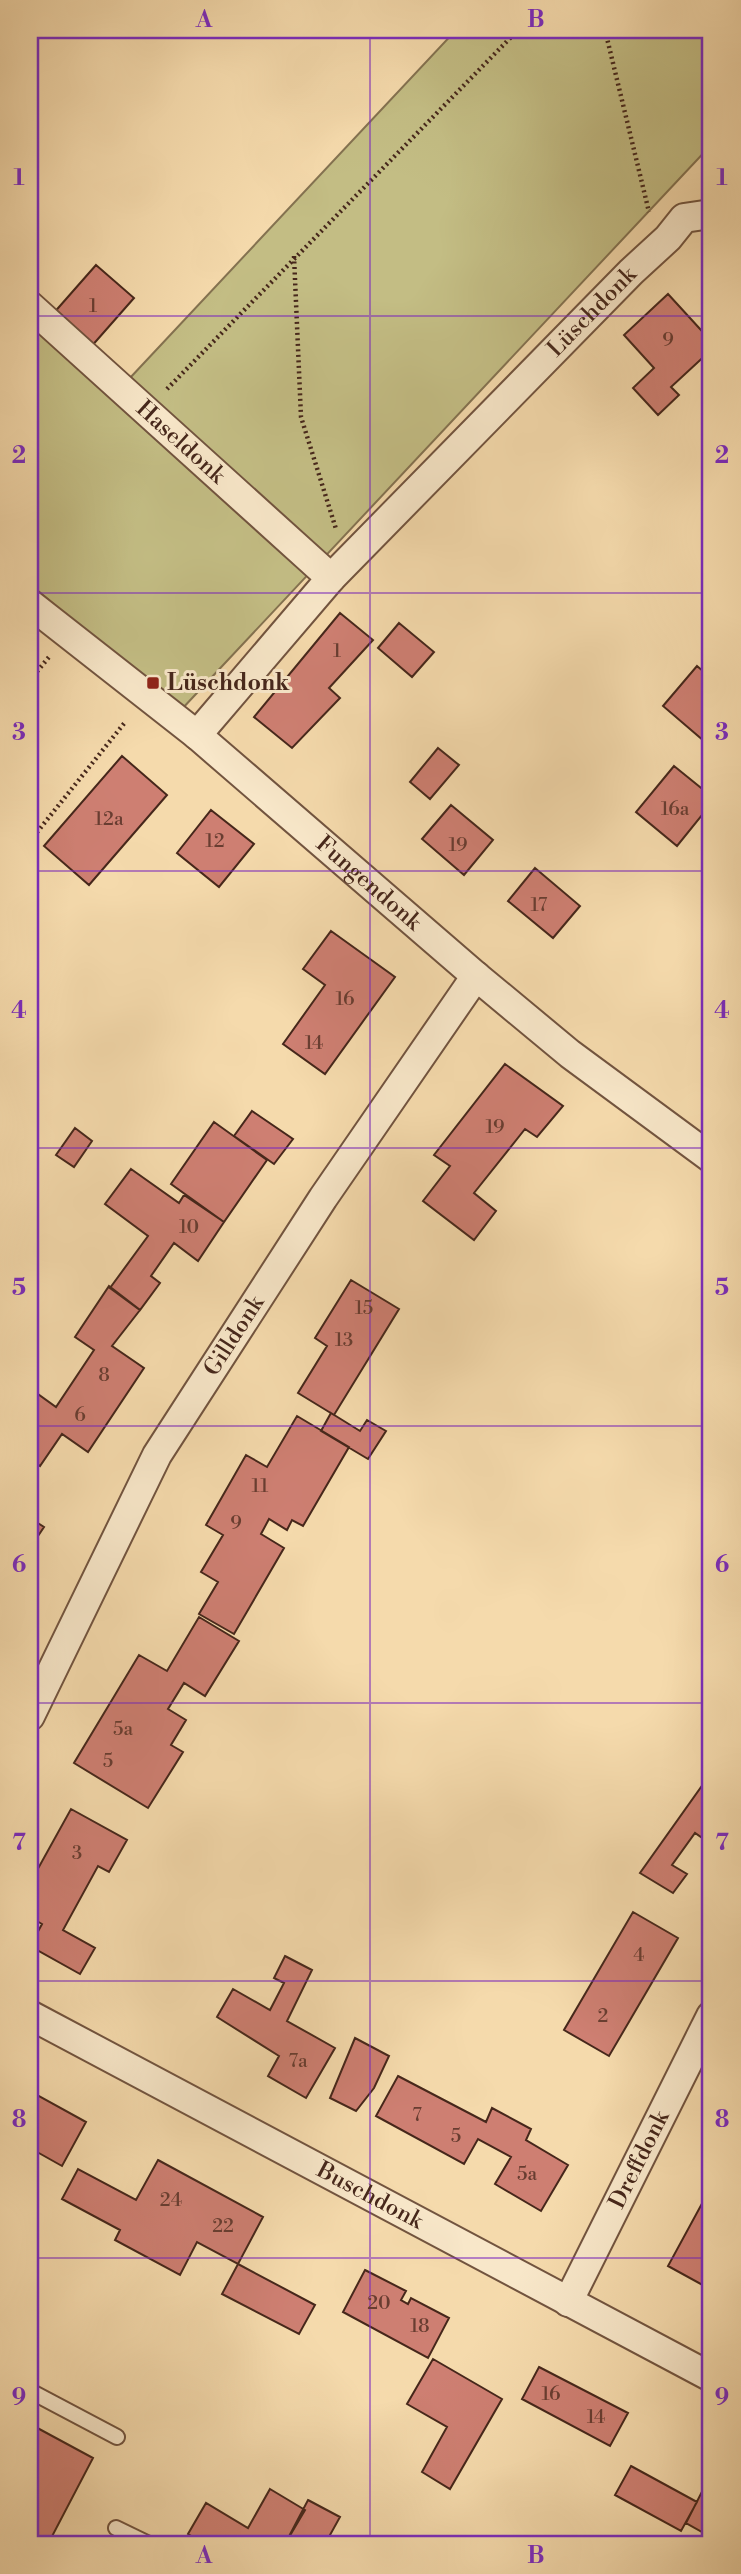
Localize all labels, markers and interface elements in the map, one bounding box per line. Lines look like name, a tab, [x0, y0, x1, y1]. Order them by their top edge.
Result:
text: A	[195, 6, 213, 34]
text: B	[527, 6, 545, 34]
text: 1	[13, 164, 25, 192]
text: 1	[716, 164, 728, 192]
street label: Lüschdonk	[541, 260, 643, 363]
house number: 1	[89, 294, 97, 318]
house number: 9	[662, 328, 674, 352]
street label: Haseldonk	[130, 395, 232, 490]
text: 2	[12, 442, 26, 470]
text: 2	[715, 442, 729, 470]
house number: 1	[333, 639, 341, 663]
place label: Lüschdonk	[167, 669, 290, 697]
marker: Lüschdonk	[145, 675, 161, 691]
text: 3	[12, 719, 26, 747]
text: 3	[715, 719, 729, 747]
house number: 16a	[661, 797, 690, 821]
house number: 12a	[94, 807, 124, 831]
house number: 12	[205, 829, 225, 853]
street label: Fungendonk	[310, 830, 428, 937]
house number: 19	[448, 833, 468, 857]
house number: 17	[531, 893, 548, 917]
house number: 16	[335, 987, 355, 1011]
text: 4	[11, 997, 27, 1025]
text: 4	[714, 997, 730, 1025]
house number: 14	[305, 1031, 323, 1055]
house number: 19	[485, 1115, 505, 1139]
house number: 10	[179, 1215, 199, 1239]
text: 5	[12, 1274, 26, 1302]
text: 5	[715, 1274, 729, 1302]
street label: Gilldonk	[198, 1290, 271, 1381]
house number: 15	[355, 1296, 373, 1320]
house number: 13	[335, 1328, 353, 1352]
house number: 8	[98, 1363, 110, 1387]
house number: 6	[74, 1403, 86, 1427]
house number: 11	[252, 1474, 269, 1498]
house number: 9	[230, 1511, 242, 1535]
text: 6	[12, 1551, 26, 1579]
text: 6	[715, 1551, 729, 1579]
house number: 5a	[113, 1717, 133, 1741]
house number: 5	[103, 1749, 113, 1773]
text: 7	[12, 1829, 26, 1857]
text: 7	[715, 1829, 729, 1857]
house number: 3	[72, 1841, 82, 1865]
house number: 4	[633, 1943, 645, 1967]
house number: 2	[598, 2004, 608, 2028]
house number: 7a	[288, 2049, 308, 2073]
house number: 7	[412, 2103, 422, 2127]
street label: Dreffdonk	[603, 2105, 676, 2213]
text: 8	[12, 2106, 26, 2134]
text: 8	[715, 2106, 729, 2134]
house number: 5	[451, 2124, 461, 2148]
street label: Buschdonk	[311, 2156, 429, 2236]
house number: 5a	[517, 2162, 537, 2186]
house number: 24	[160, 2188, 182, 2212]
house number: 22	[212, 2214, 234, 2238]
house number: 20	[367, 2291, 391, 2315]
house number: 18	[410, 2314, 430, 2338]
house number: 16	[541, 2382, 561, 2406]
text: 9	[12, 2384, 26, 2412]
text: 9	[715, 2384, 729, 2412]
house number: 14	[587, 2405, 605, 2429]
text: A	[195, 2542, 213, 2570]
text: B	[527, 2542, 545, 2570]

